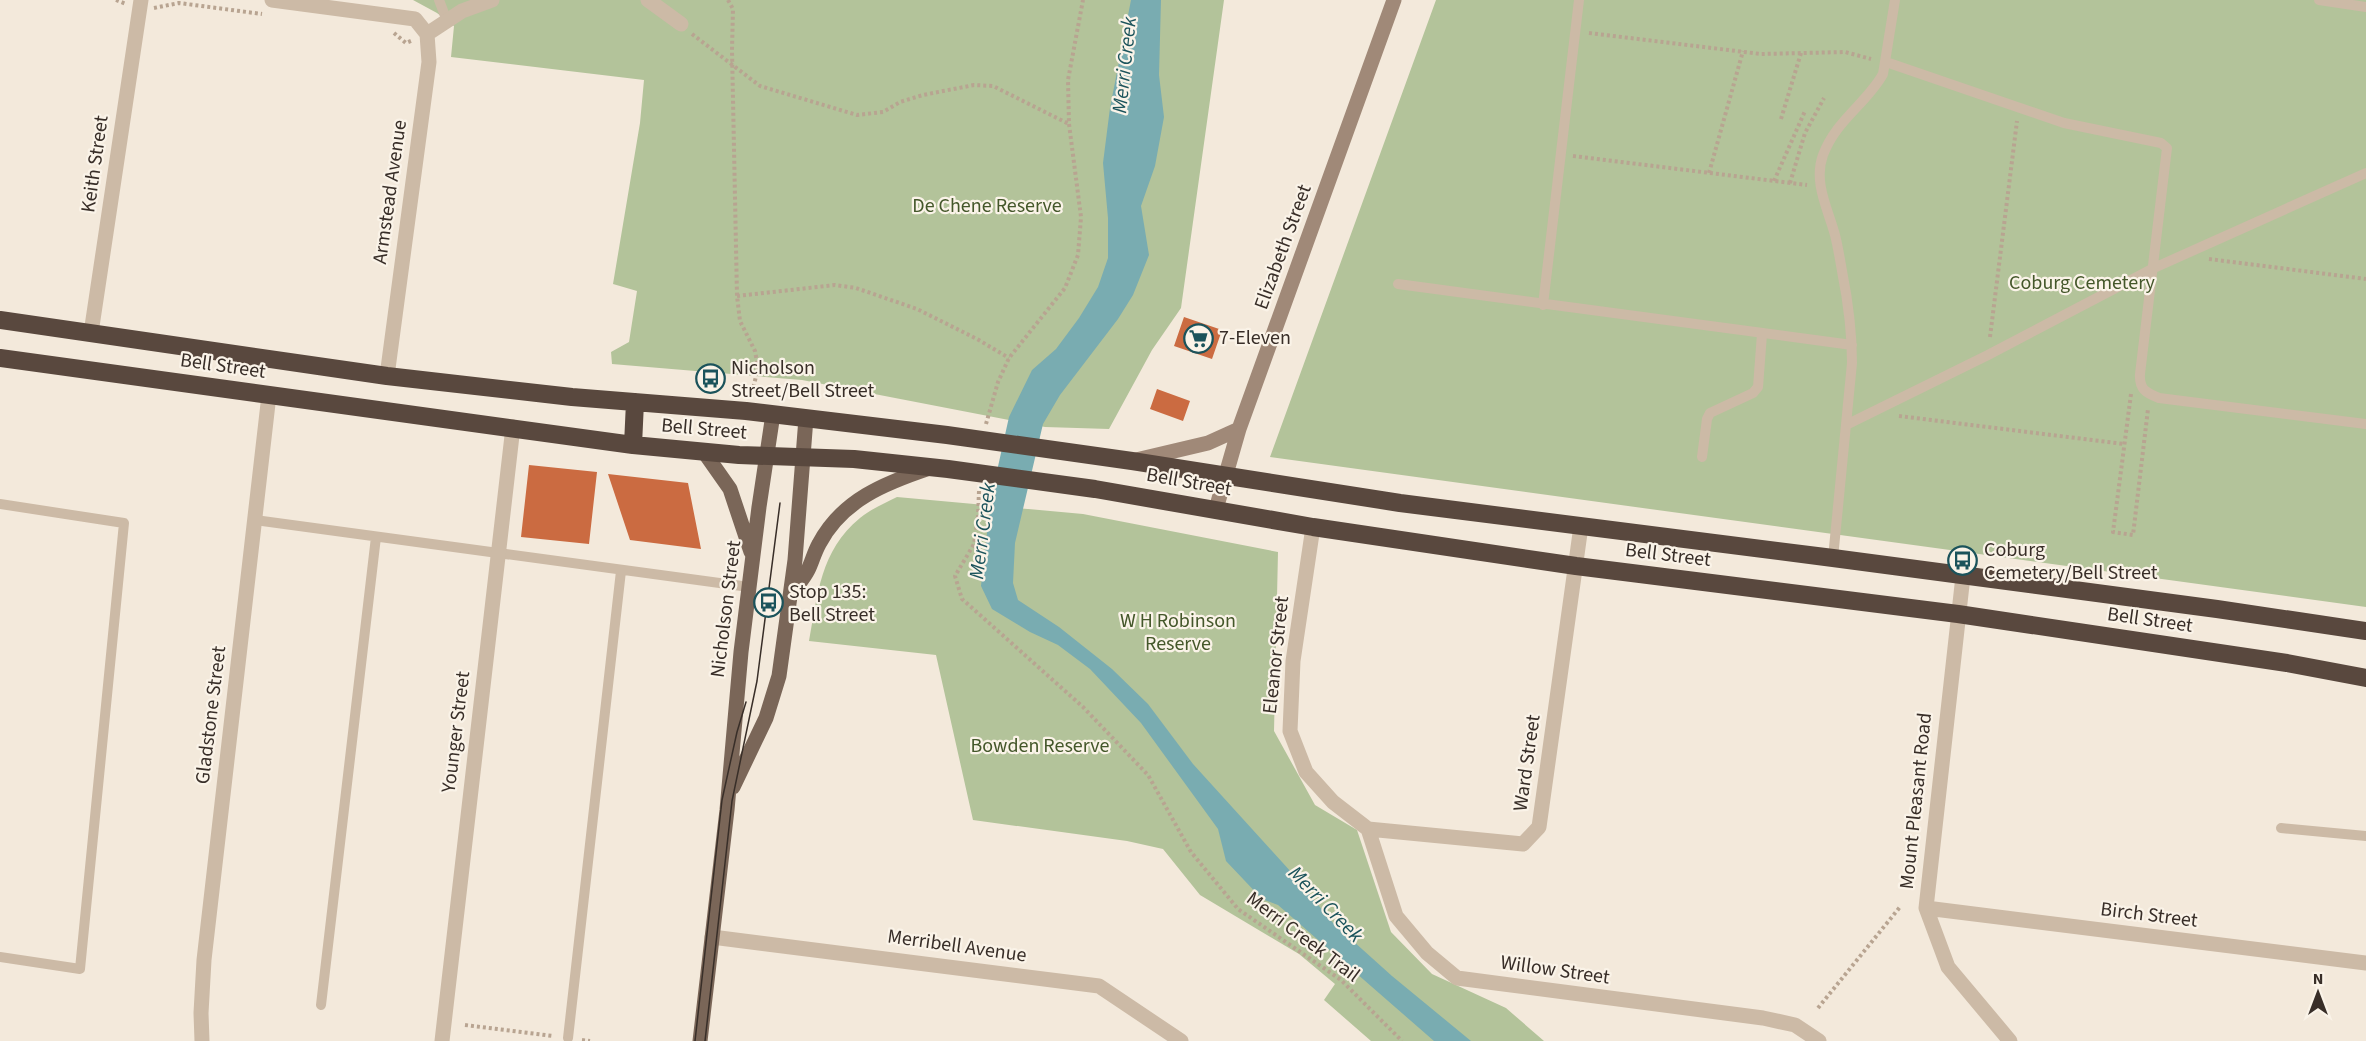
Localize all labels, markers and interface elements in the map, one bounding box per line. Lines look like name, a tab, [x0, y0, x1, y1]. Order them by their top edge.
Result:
water label: Merri Creek	[1104, 14, 1144, 115]
street label: Keith Street	[74, 113, 116, 214]
street label: Armstead Avenue	[366, 118, 414, 266]
street label: Elizabeth Street	[1247, 180, 1319, 313]
park label: De Chene Reserve	[912, 192, 1062, 220]
park label: Coburg Cemetery	[2009, 269, 2156, 297]
supermarket icon: 7-Eleven	[1182, 322, 1214, 354]
place label: 7-Eleven	[1219, 324, 1291, 352]
street label: Bell Street	[178, 346, 268, 386]
place label: Nicholson Street/Bell Street	[731, 354, 875, 405]
bus stop icon: Nicholson Street/Bell Street	[694, 363, 726, 395]
street label: Bell Street	[660, 411, 748, 447]
street label: Bell Street	[1144, 461, 1234, 503]
water label: Merri Creek	[961, 480, 1003, 581]
street label: Bell Street	[1624, 536, 1713, 574]
place label: Coburg Cemetery/Bell Street	[1984, 536, 2158, 587]
street label: Nicholson Street	[704, 539, 748, 679]
bus stop icon: Coburg Cemetery/Bell Street	[1947, 545, 1979, 577]
place label: Stop 135: Bell Street	[789, 578, 875, 629]
bus stop icon: Stop 135: Bell Street	[752, 587, 784, 619]
street label: Eleanor Street	[1256, 595, 1296, 715]
street label: Bell Street	[2105, 600, 2195, 640]
park label: W H Robinson Reserve	[1120, 607, 1236, 658]
street label: Gladstone Street	[189, 644, 233, 786]
street label: Younger Street	[435, 669, 477, 795]
street label: Mount Pleasant Road	[1893, 711, 1939, 891]
street label: Ward Street	[1506, 713, 1548, 813]
park label: Bowden Reserve	[971, 732, 1109, 760]
water label: Merri Creek	[1281, 859, 1371, 950]
street label: Merri Creek Trail	[1240, 885, 1366, 989]
street label: Birch Street	[2099, 895, 2199, 935]
street label: Merribell Avenue	[886, 922, 1028, 970]
street label: Willow Street	[1499, 948, 1612, 992]
north arrow	[2288, 963, 2348, 1023]
text: N	[2313, 968, 2323, 990]

